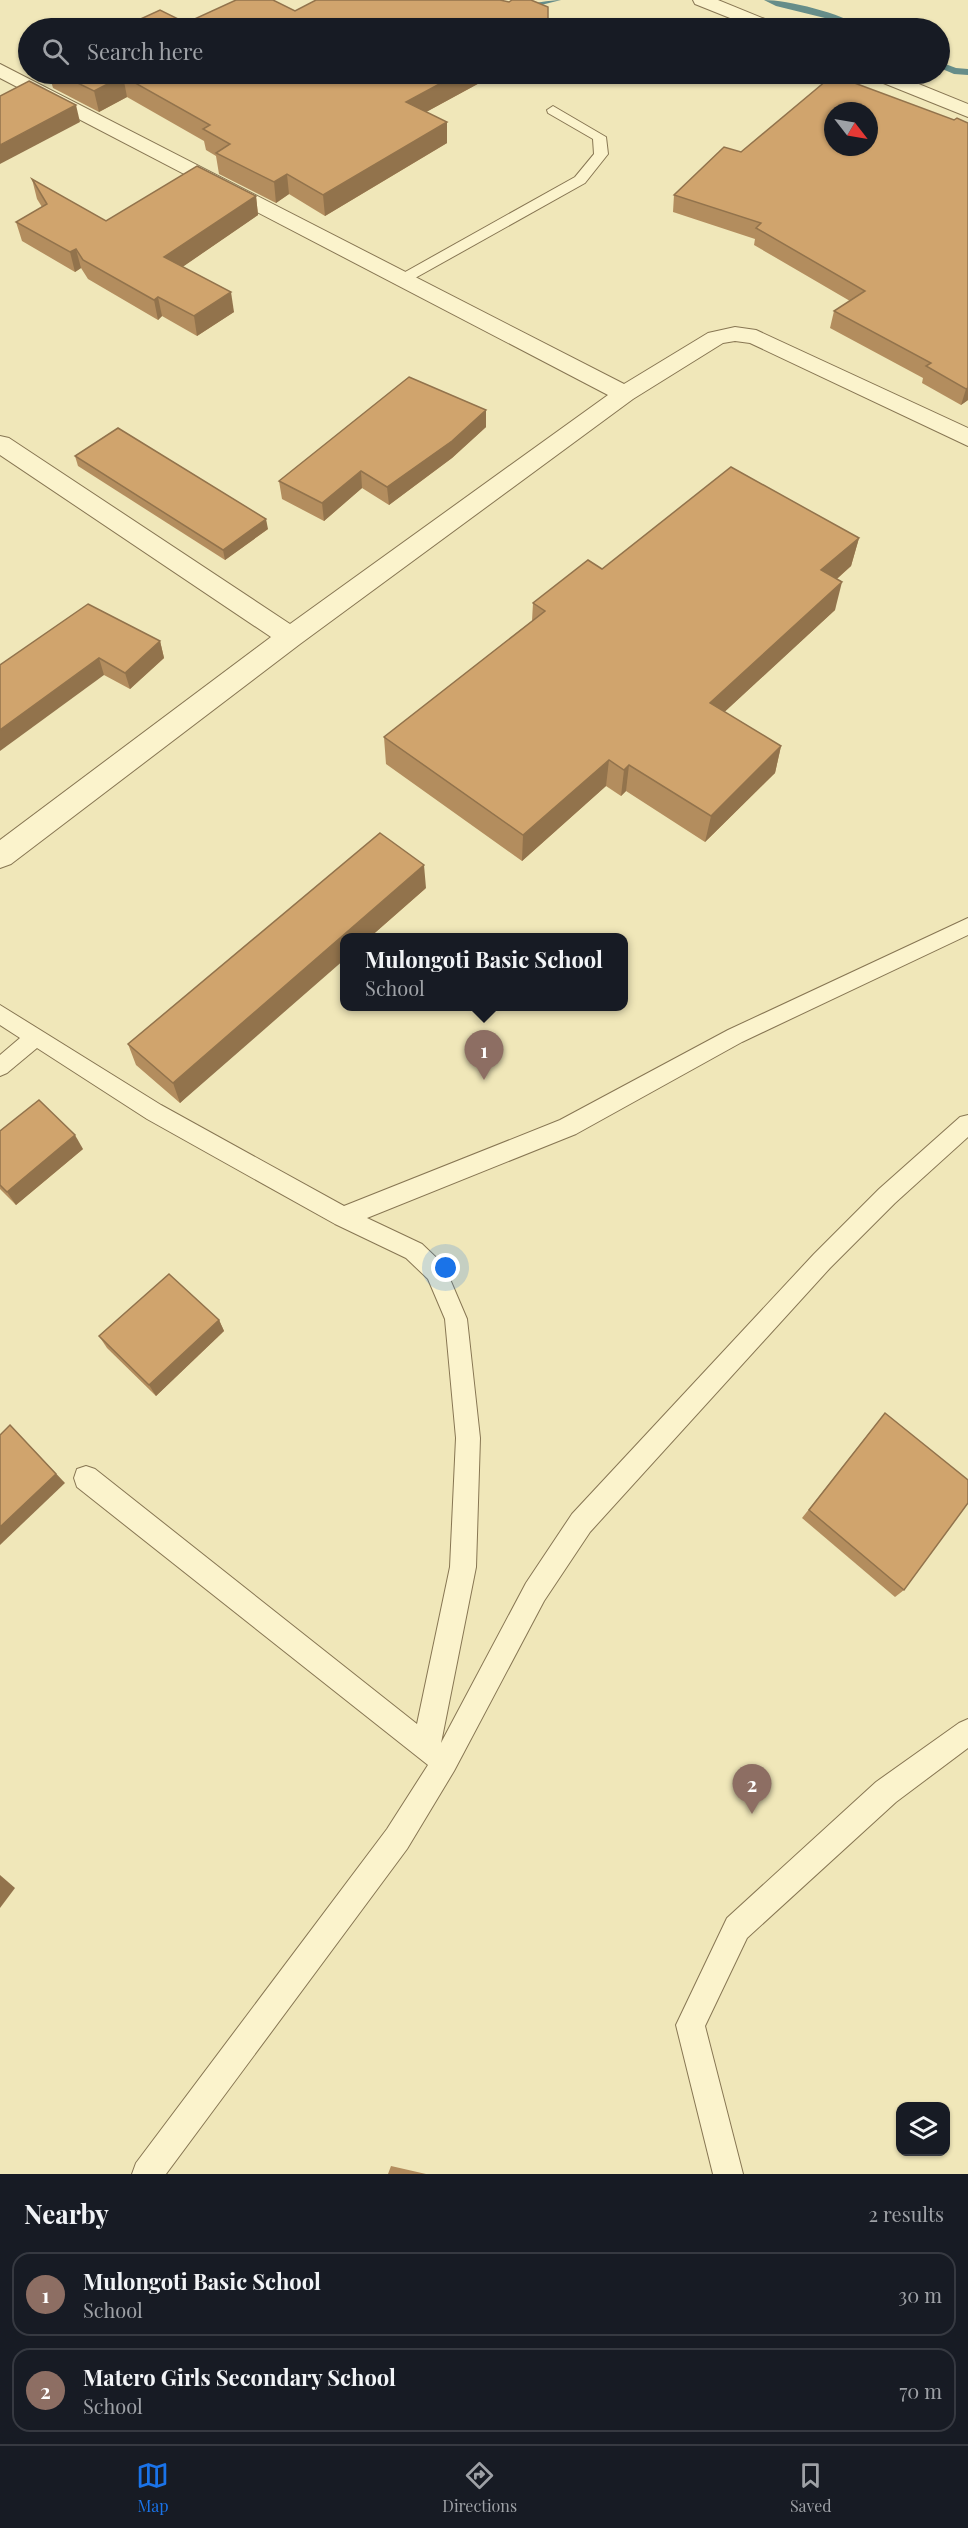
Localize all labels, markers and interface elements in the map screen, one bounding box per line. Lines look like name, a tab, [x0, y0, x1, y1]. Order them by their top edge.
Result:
search box	[18, 18, 950, 84]
icon: search	[39, 35, 72, 68]
text: Search here	[87, 36, 203, 66]
north arrow	[824, 102, 878, 156]
popup	[340, 933, 628, 1011]
text: Mulongoti Basic School	[365, 944, 603, 974]
text: School	[365, 974, 425, 1001]
pin: 1	[464, 1030, 504, 1080]
your location	[431, 1253, 460, 1282]
pin: 2	[732, 1764, 771, 1814]
map controls	[896, 2102, 950, 2156]
button: layers	[896, 2102, 950, 2156]
text: Nearby	[24, 2196, 109, 2231]
text: 2 results	[869, 2200, 944, 2227]
text: Mulongoti Basic School	[83, 2266, 321, 2296]
text: 1	[42, 2281, 49, 2308]
text: 30 m	[898, 2281, 942, 2308]
text: School	[83, 2296, 143, 2323]
text: Matero Girls Secondary School	[83, 2362, 396, 2392]
text: 2	[40, 2377, 51, 2404]
text: 70 m	[899, 2377, 942, 2404]
text: School	[83, 2392, 143, 2419]
tab: Map	[136, 2459, 169, 2516]
tab: Directions	[442, 2459, 517, 2516]
tab: Saved	[790, 2459, 832, 2516]

